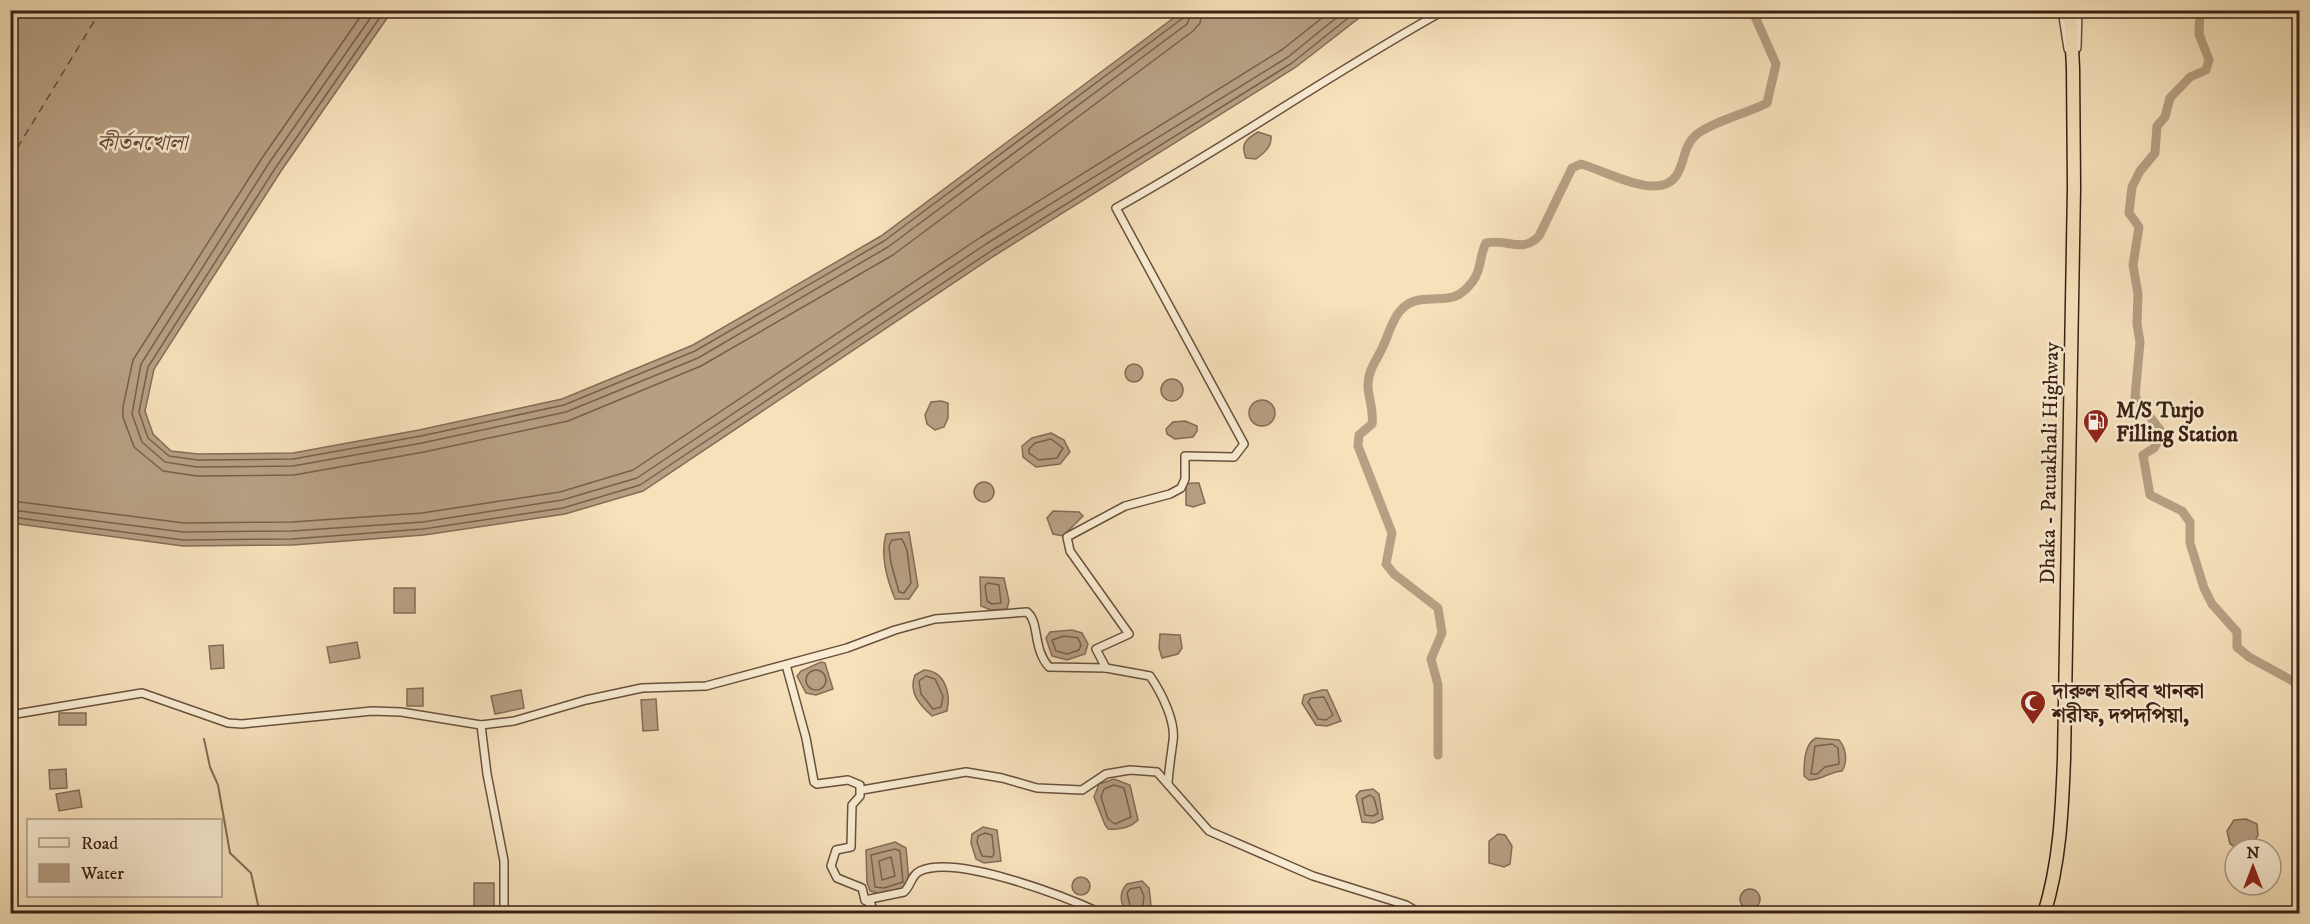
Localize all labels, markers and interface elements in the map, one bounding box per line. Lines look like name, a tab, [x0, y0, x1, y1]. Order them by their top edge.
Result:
water label: কীর্তনখোলা	[97, 129, 190, 157]
street label: Dhaka - Patuakhali Highway	[2035, 341, 2065, 584]
place label: M/S Turjo Filling Station	[2116, 398, 2239, 448]
fuel station icon: M/S Turjo Filling Station	[2081, 407, 2111, 445]
place label: দারুল হাবিব খানকা শরীফ, দপদপিয়া,	[2051, 678, 2204, 729]
mosque icon: দারুল হাবিব খানকা শরীফ, দপদপিয়া,	[2018, 688, 2048, 726]
legend	[27, 819, 222, 897]
text: Road	[81, 833, 118, 855]
north arrow	[2223, 837, 2283, 897]
text: N	[2246, 843, 2260, 863]
text: Water	[80, 863, 124, 885]

